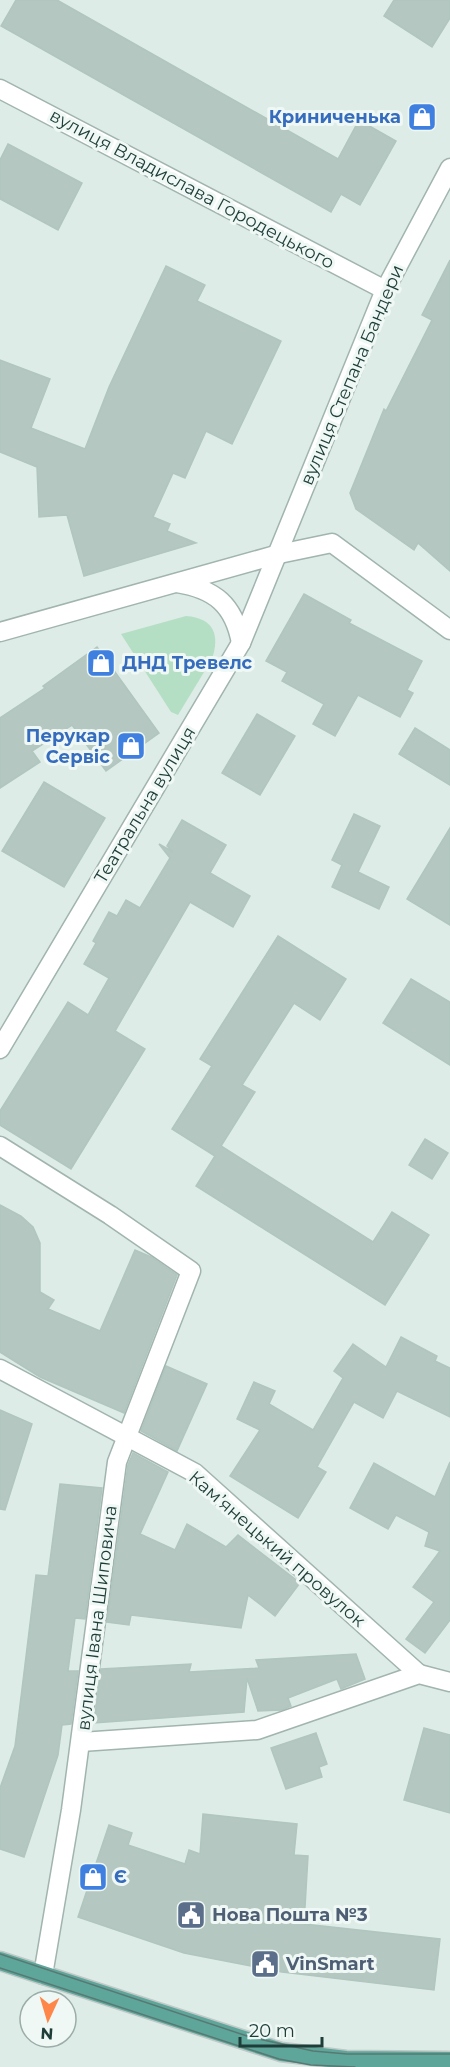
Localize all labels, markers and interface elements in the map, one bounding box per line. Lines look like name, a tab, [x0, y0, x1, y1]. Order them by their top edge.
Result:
shop icon: Криниченька	[406, 101, 438, 133]
street label: вулиця Владислава Городецького	[46, 104, 338, 274]
place label: Криниченька	[269, 106, 401, 128]
street label: вулиця Степана Бандери	[295, 261, 409, 489]
shop icon: ДНД Тревелс	[85, 647, 117, 679]
place label: ДНД Тревелс	[122, 652, 253, 674]
street label: Театральна вулиця	[90, 723, 200, 887]
place label: Перукар Сервіс	[26, 725, 110, 768]
shop icon: Перукар Сервіс	[115, 730, 147, 762]
street label: Камʼянецький провулок	[184, 1466, 370, 1632]
street label: вулиця Івана Шиповича	[72, 1504, 122, 1732]
shop icon: Є	[77, 1861, 109, 1893]
place label: Є	[114, 1866, 127, 1888]
public building icon: Нова Пошта №3	[175, 1899, 207, 1931]
place label: Нова Пошта №3	[212, 1904, 368, 1926]
public building icon: VinSmart	[249, 1948, 281, 1980]
place label: VinSmart	[285, 1953, 375, 1975]
north arrow	[18, 1989, 78, 2049]
scale bar	[240, 2010, 322, 2048]
text: 20 m	[249, 2020, 295, 2042]
text: N	[40, 2024, 54, 2043]

